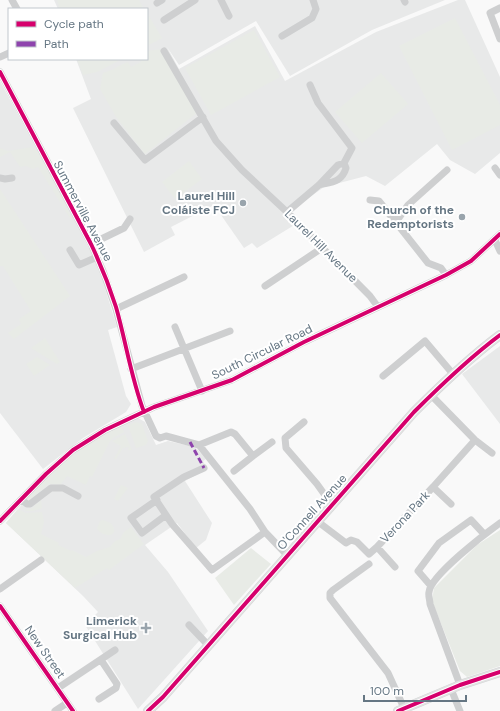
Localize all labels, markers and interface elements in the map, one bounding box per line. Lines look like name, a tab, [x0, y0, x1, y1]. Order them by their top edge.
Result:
legend	[8, 8, 148, 60]
text: Cycle path	[44, 16, 104, 32]
text: Path	[44, 36, 69, 52]
street label: Summerville Avenue	[50, 158, 116, 264]
place label: Laurel Hill Coláiste FCJ	[162, 188, 235, 218]
marker: Laurel Hill Coláiste FCJ	[238, 198, 248, 208]
place label: Church of the Redemptorists	[367, 202, 454, 232]
street label: Laurel Hill Avenue	[281, 206, 361, 286]
marker: Church of the Redemptorists	[457, 212, 467, 222]
street label: South Circular Road	[209, 321, 315, 383]
street label: O'Connell Avenue	[274, 471, 350, 553]
street label: Verona Park	[377, 488, 433, 546]
place label: Limerick Surgical Hub	[63, 613, 137, 643]
street label: New Street	[21, 622, 69, 682]
marker: Limerick Surgical Hub	[140, 622, 152, 634]
scale bar	[364, 677, 466, 703]
text: 100 m	[370, 683, 404, 699]

